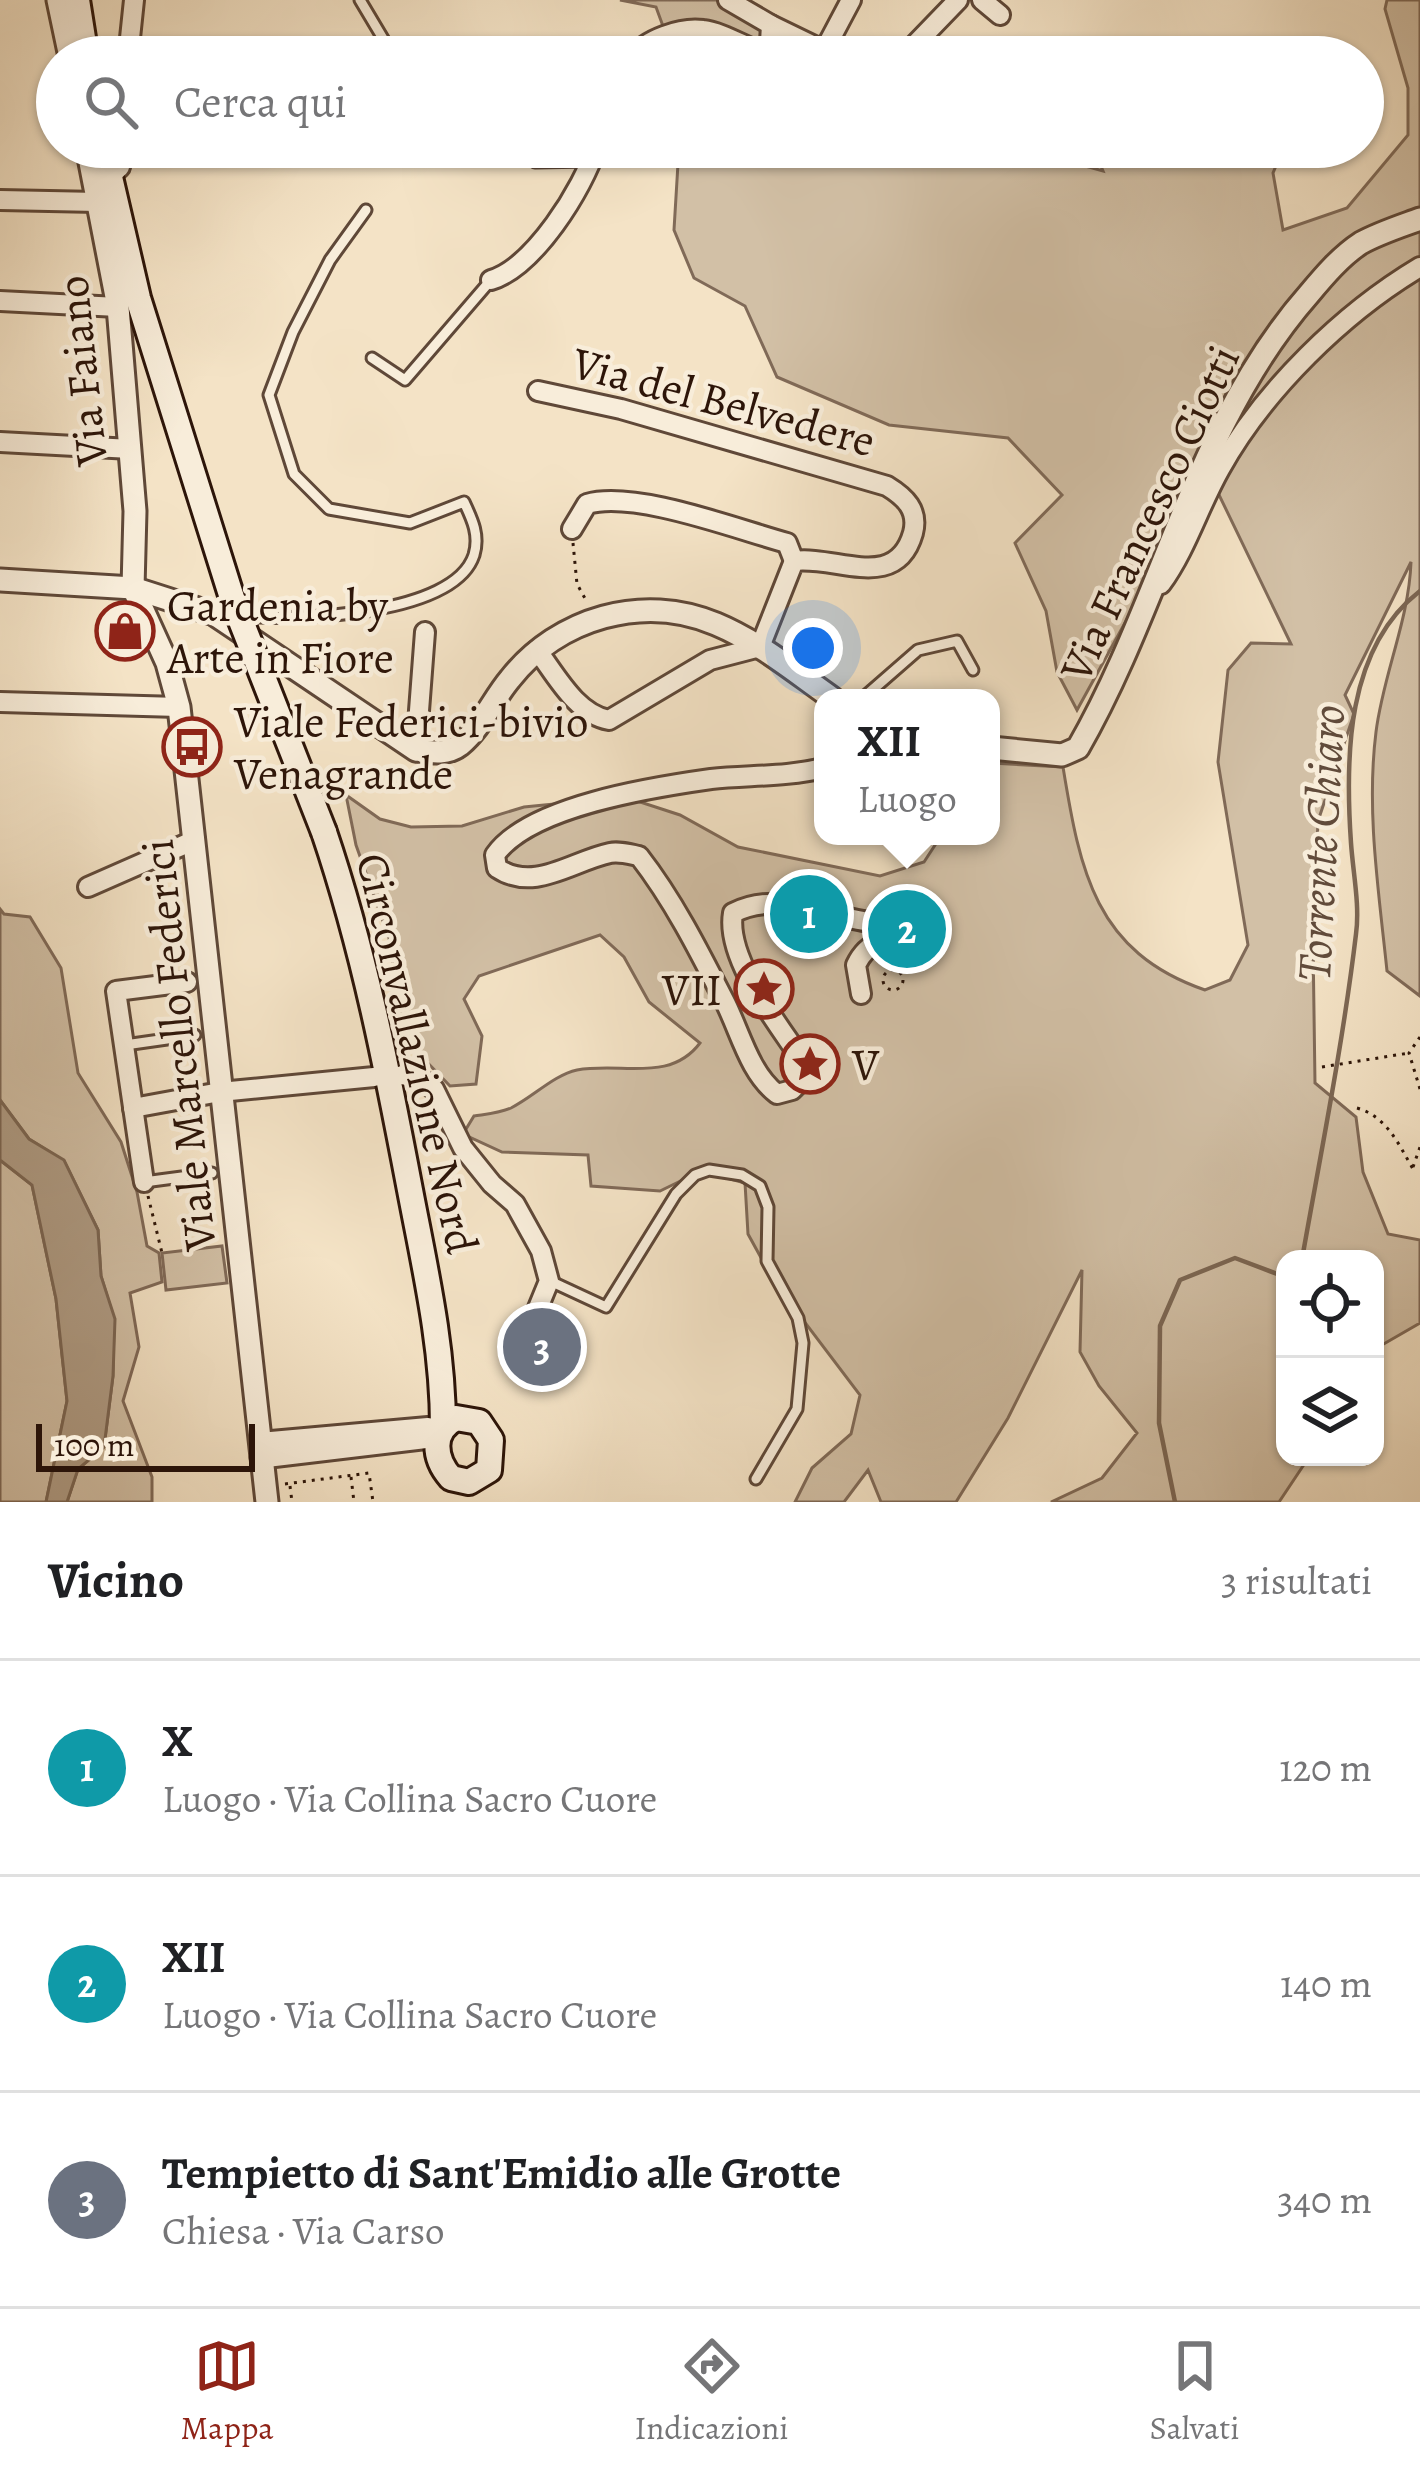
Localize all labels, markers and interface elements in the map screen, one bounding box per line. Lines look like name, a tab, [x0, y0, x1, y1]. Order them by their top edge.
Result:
search box	[36, 36, 1384, 168]
icon: search	[78, 69, 144, 135]
text: Cerca qui	[174, 71, 347, 133]
street label: Via Faiano	[41, 273, 123, 470]
street label: Via del Belvedere	[565, 332, 882, 472]
street label: Via Francesco Ciotti	[1044, 335, 1255, 692]
place label: Gardenia by Arte in Fiore	[166, 575, 394, 689]
shop icon: Gardenia by Arte in Fiore	[94, 600, 156, 662]
your location	[783, 618, 843, 678]
popup	[814, 689, 1000, 845]
place label: Viale Federici-bivio Venagrande	[233, 691, 588, 805]
water label: Torrente Chiaro	[1281, 703, 1361, 983]
text: XII	[857, 710, 921, 772]
bus stop icon: Viale Federici-bivio Venagrande	[161, 716, 223, 778]
text: Luogo	[857, 772, 957, 825]
street label: Viale Marcello Federici	[127, 836, 232, 1255]
street label: Circonvallazione Nord	[341, 847, 493, 1260]
pin: 1	[770, 869, 848, 959]
pin: 2	[868, 884, 946, 974]
place icon: VII	[733, 958, 795, 1020]
place label: VII	[661, 959, 722, 1021]
place icon: V	[779, 1033, 841, 1095]
place label: V	[851, 1034, 880, 1096]
map controls	[1276, 1250, 1384, 1466]
button: locate	[1276, 1250, 1384, 1358]
pin: 3	[503, 1302, 581, 1392]
button: layers	[1276, 1358, 1384, 1466]
scale bar	[36, 1418, 255, 1471]
text: 100 m	[54, 1422, 134, 1467]
text: Vicino	[48, 1545, 184, 1615]
text: 3 risultati	[1221, 1554, 1372, 1607]
text: X	[162, 1710, 193, 1772]
text: 1	[80, 1741, 94, 1794]
text: 120 m	[1279, 1741, 1372, 1794]
text: Luogo · Via Collina Sacro Cuore	[162, 1772, 657, 1825]
text: XII	[162, 1926, 226, 1988]
text: 2	[78, 1957, 96, 2010]
text: 140 m	[1280, 1957, 1372, 2010]
text: Luogo · Via Collina Sacro Cuore	[162, 1988, 657, 2041]
text: Tempietto di Sant'Emidio alle Grotte	[162, 2142, 841, 2204]
text: 3	[79, 2173, 95, 2226]
text: 340 m	[1277, 2173, 1372, 2226]
text: Chiesa · Via Carso	[162, 2204, 444, 2257]
tab: Mappa	[180, 2333, 274, 2450]
tab: Indicazioni	[635, 2333, 789, 2450]
tab: Salvati	[1150, 2333, 1240, 2450]

